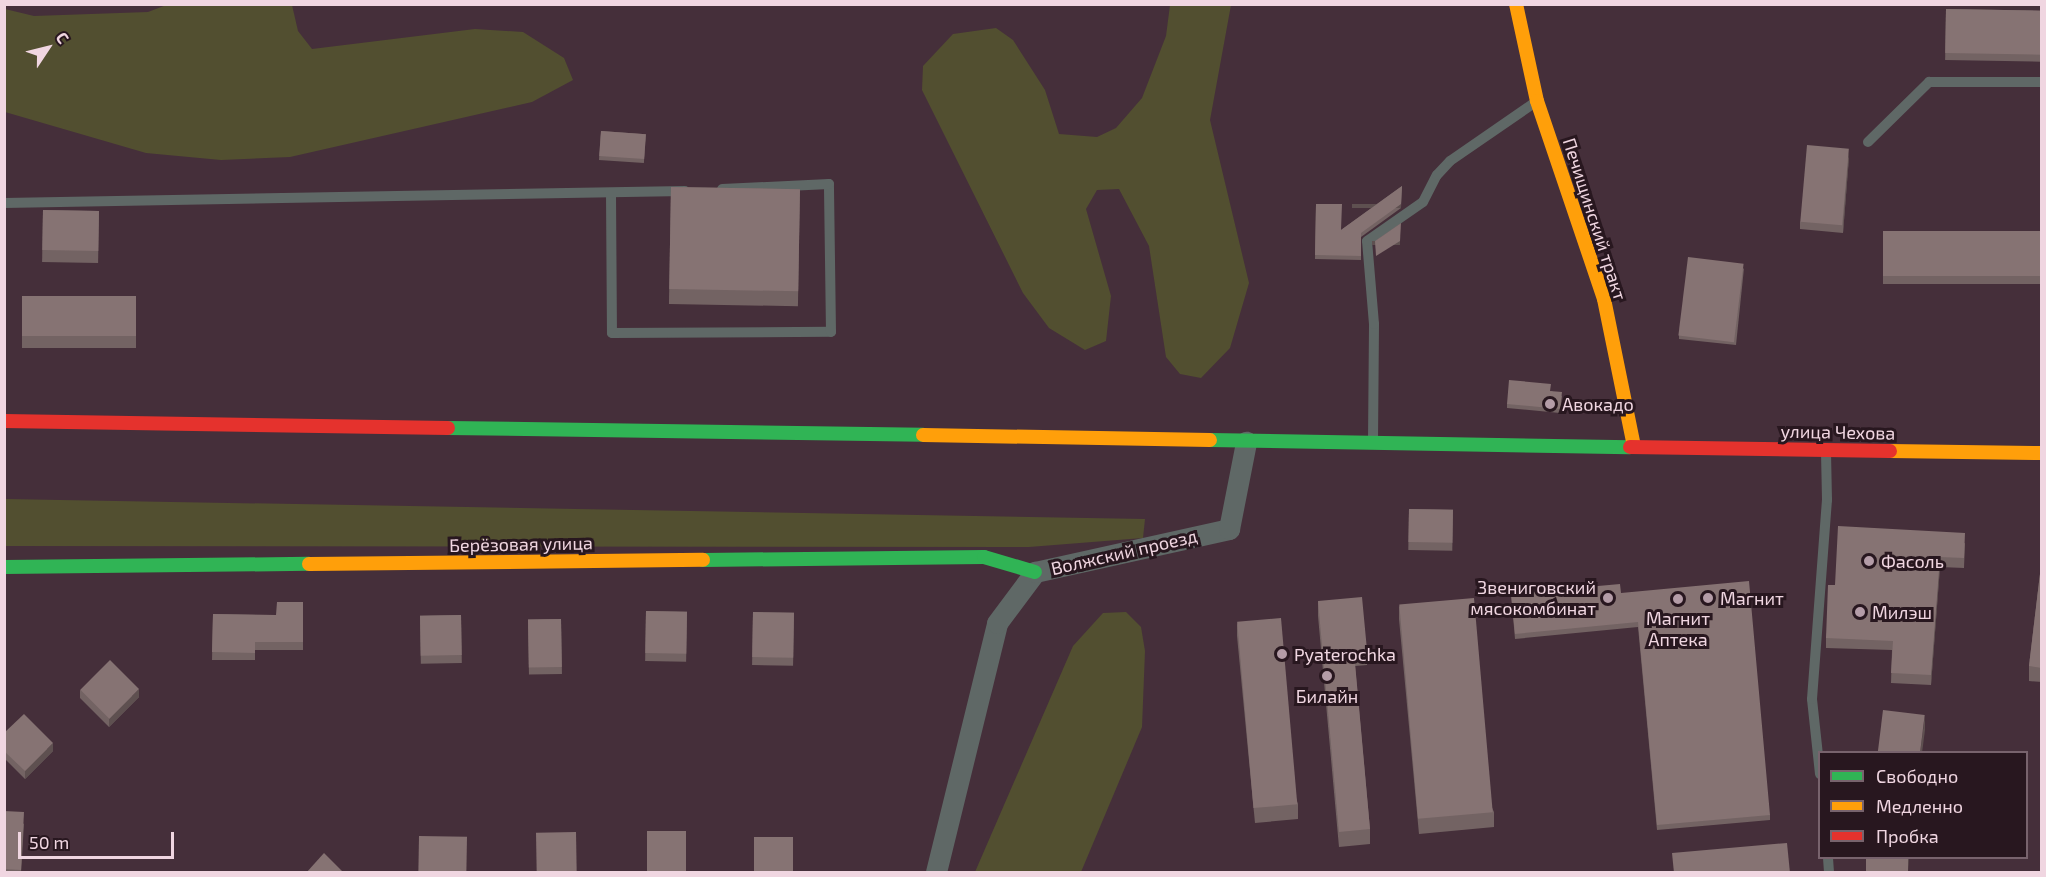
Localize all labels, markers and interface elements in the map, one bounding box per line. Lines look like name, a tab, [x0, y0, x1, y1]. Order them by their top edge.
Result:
north arrow	[18, 18, 78, 78]
text: С	[53, 28, 74, 47]
street label: Печищинский тракт	[1559, 135, 1631, 303]
place label: Авокадо	[1562, 393, 1634, 415]
marker: Авокадо	[1543, 397, 1557, 411]
street label: улица Чехова	[1781, 420, 1895, 444]
street label: Волжский проезд	[1049, 525, 1199, 579]
street label: Берёзовая улица	[449, 532, 593, 556]
place label: Фасоль	[1881, 550, 1944, 572]
marker: Фасоль	[1862, 554, 1876, 568]
place label: Звениговский мясокомбинат	[1470, 577, 1596, 620]
place label: Магнит	[1720, 587, 1784, 609]
marker: Звениговский мясокомбинат	[1601, 591, 1615, 605]
marker: Магнит	[1701, 591, 1715, 605]
marker: Магнит Аптека	[1671, 592, 1685, 606]
place label: Милэш	[1872, 601, 1932, 623]
marker: Милэш	[1853, 605, 1867, 619]
place label: Магнит Аптека	[1646, 608, 1710, 650]
place label: Pyaterochka	[1294, 643, 1396, 665]
marker: Pyaterochka	[1275, 647, 1289, 661]
marker: Билайн	[1320, 669, 1334, 683]
place label: Билайн	[1296, 685, 1358, 707]
legend	[1818, 751, 2028, 859]
text: Свободно	[1876, 765, 1958, 787]
text: Медленно	[1876, 795, 1963, 817]
scale bar	[21, 820, 177, 858]
text: Пробка	[1876, 825, 1939, 847]
text: 50 m	[29, 831, 69, 853]

